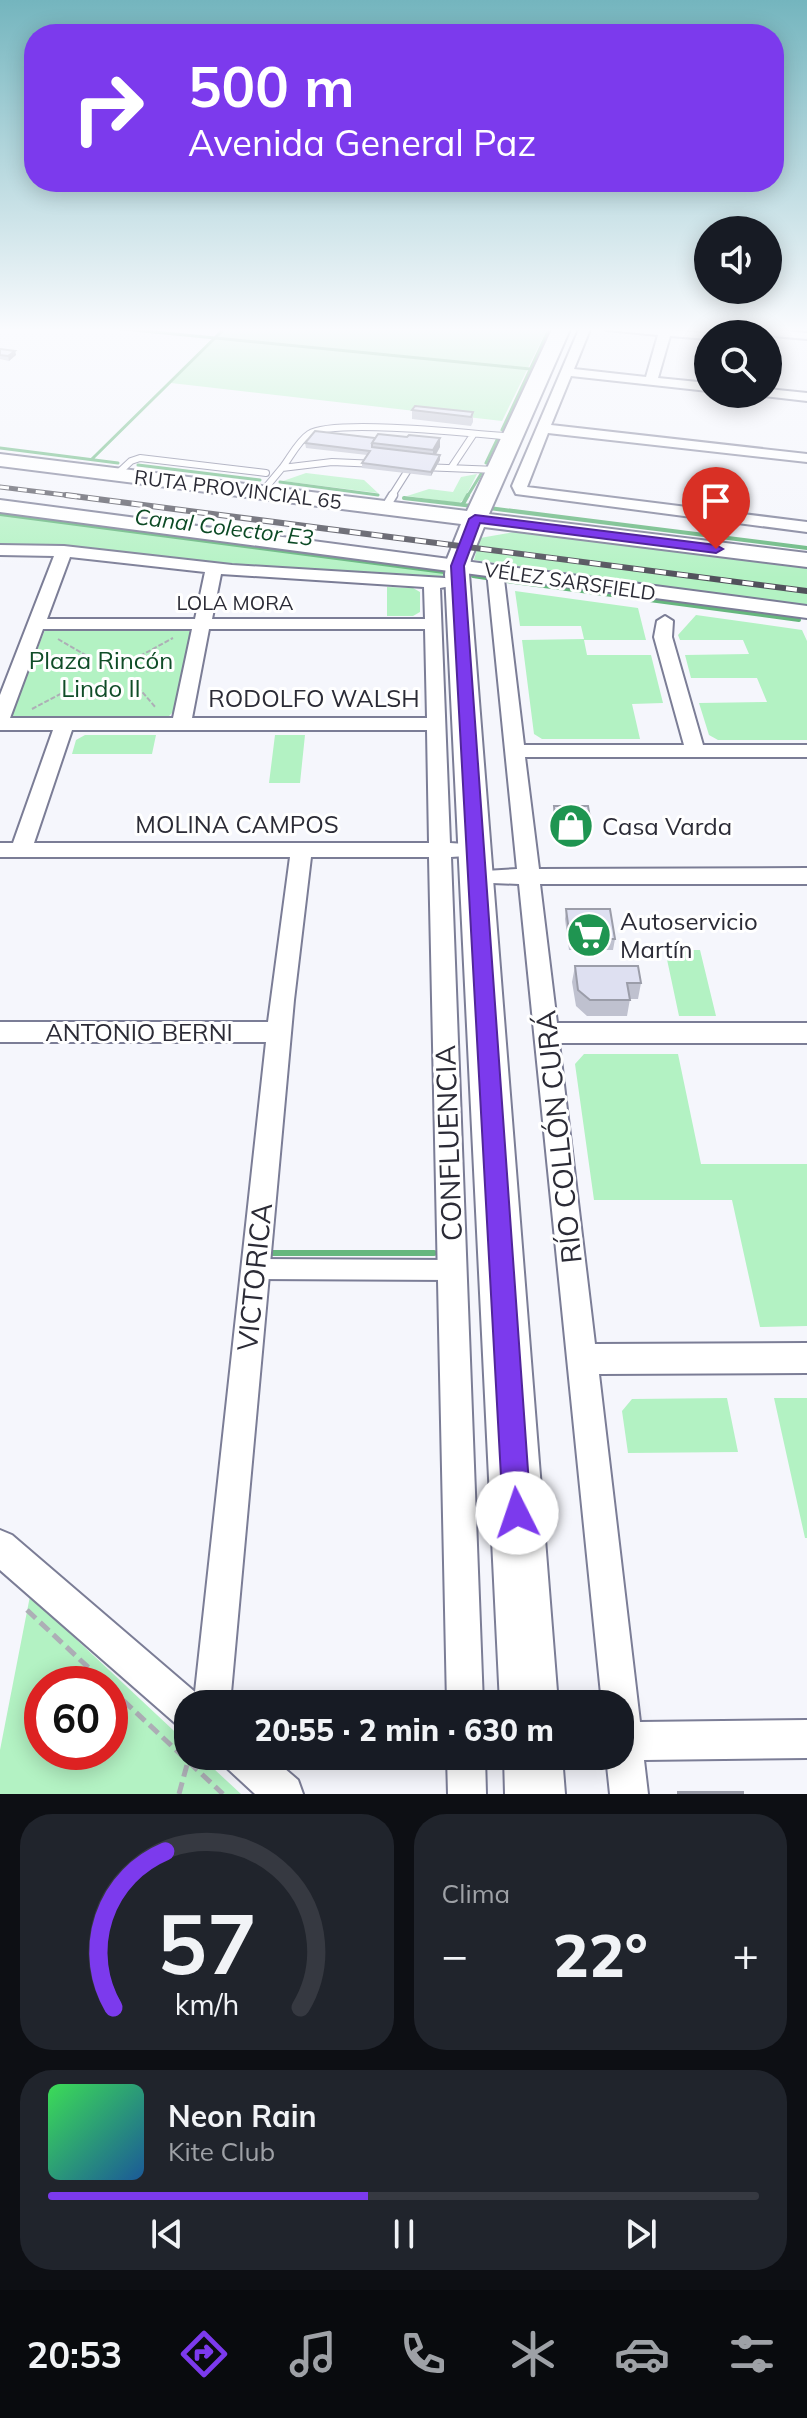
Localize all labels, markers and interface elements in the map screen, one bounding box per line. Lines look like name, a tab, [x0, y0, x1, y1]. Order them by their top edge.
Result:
text: 500 m	[188, 51, 355, 121]
icon: right	[56, 56, 160, 160]
text: Avenida General Paz	[188, 120, 536, 165]
map controls	[694, 216, 782, 408]
button: sound	[694, 216, 782, 304]
button: search	[694, 320, 782, 408]
street label: RUTA PROVINCIAL 65	[133, 464, 343, 514]
pin	[682, 467, 750, 549]
icon: arrive	[694, 479, 738, 523]
water label: Canal Colector E3	[133, 502, 315, 552]
street label: VÉLEZ SARSFIELD	[483, 557, 657, 605]
street label: LOLA MORA	[177, 590, 294, 615]
park label: Plaza Rincón Lindo II	[29, 645, 173, 703]
street label: RODOLFO WALSH	[208, 683, 420, 713]
shop icon: Casa Varda	[547, 802, 595, 850]
street label: MOLINA CAMPOS	[135, 809, 339, 839]
place label: Casa Varda	[602, 811, 732, 841]
place label: Autoservicio Martín	[620, 906, 758, 964]
supermarket icon: Autoservicio Martín	[565, 911, 613, 959]
street label: RÍO COLLÓN CURÁ	[527, 1008, 589, 1265]
street label: ANTONIO BERNI	[45, 1017, 233, 1047]
street label: CONFLUENCIA	[427, 1044, 469, 1242]
street label: VICTORICA	[229, 1201, 279, 1353]
position arrow	[475, 1471, 559, 1555]
speed limit sign: 60	[24, 1666, 128, 1770]
text: 20:55 · 2 min · 630 m	[254, 1711, 554, 1749]
text: Clima	[442, 1877, 510, 1910]
text: 57	[157, 1890, 257, 1995]
text: 22°	[553, 1917, 648, 1992]
text: −	[442, 1927, 468, 1982]
text: +	[733, 1927, 759, 1982]
text: km/h	[174, 1986, 239, 2022]
text: Neon Rain	[168, 2097, 317, 2135]
text: Kite Club	[168, 2135, 275, 2168]
icon: previous	[145, 2212, 189, 2256]
icon: pause	[382, 2212, 426, 2256]
icon: next	[619, 2212, 663, 2256]
icon: directions	[176, 2326, 232, 2382]
icon: music	[285, 2326, 341, 2382]
icon: phone	[395, 2326, 451, 2382]
icon: climate	[505, 2326, 561, 2382]
icon: car	[614, 2326, 670, 2382]
icon: filters	[724, 2326, 780, 2382]
text: 20:53	[27, 2332, 122, 2377]

